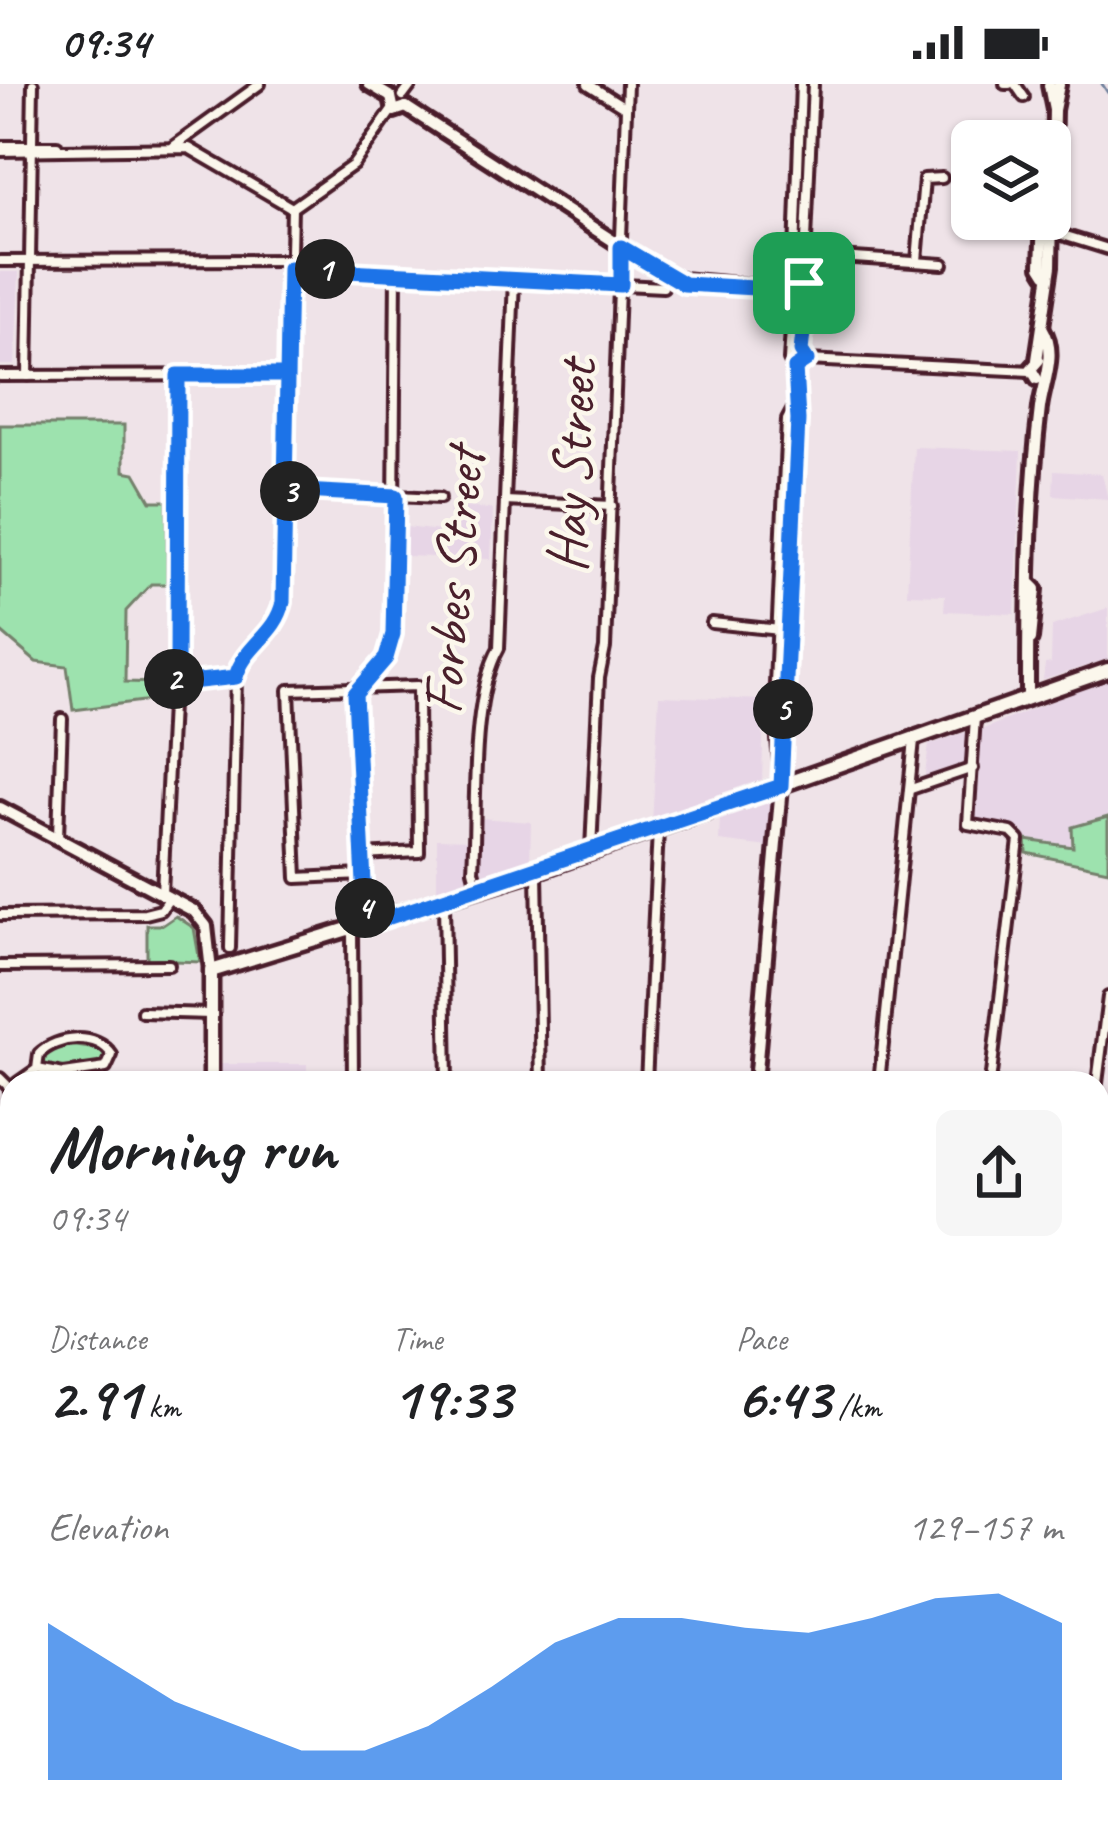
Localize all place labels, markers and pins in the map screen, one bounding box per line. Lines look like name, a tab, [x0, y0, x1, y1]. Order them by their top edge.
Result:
pin	[753, 232, 855, 334]
pin: 1	[295, 239, 355, 299]
pin: 3	[260, 461, 320, 521]
pin: 2	[144, 649, 204, 709]
pin: 5	[753, 679, 813, 739]
pin: 4	[335, 878, 395, 938]

